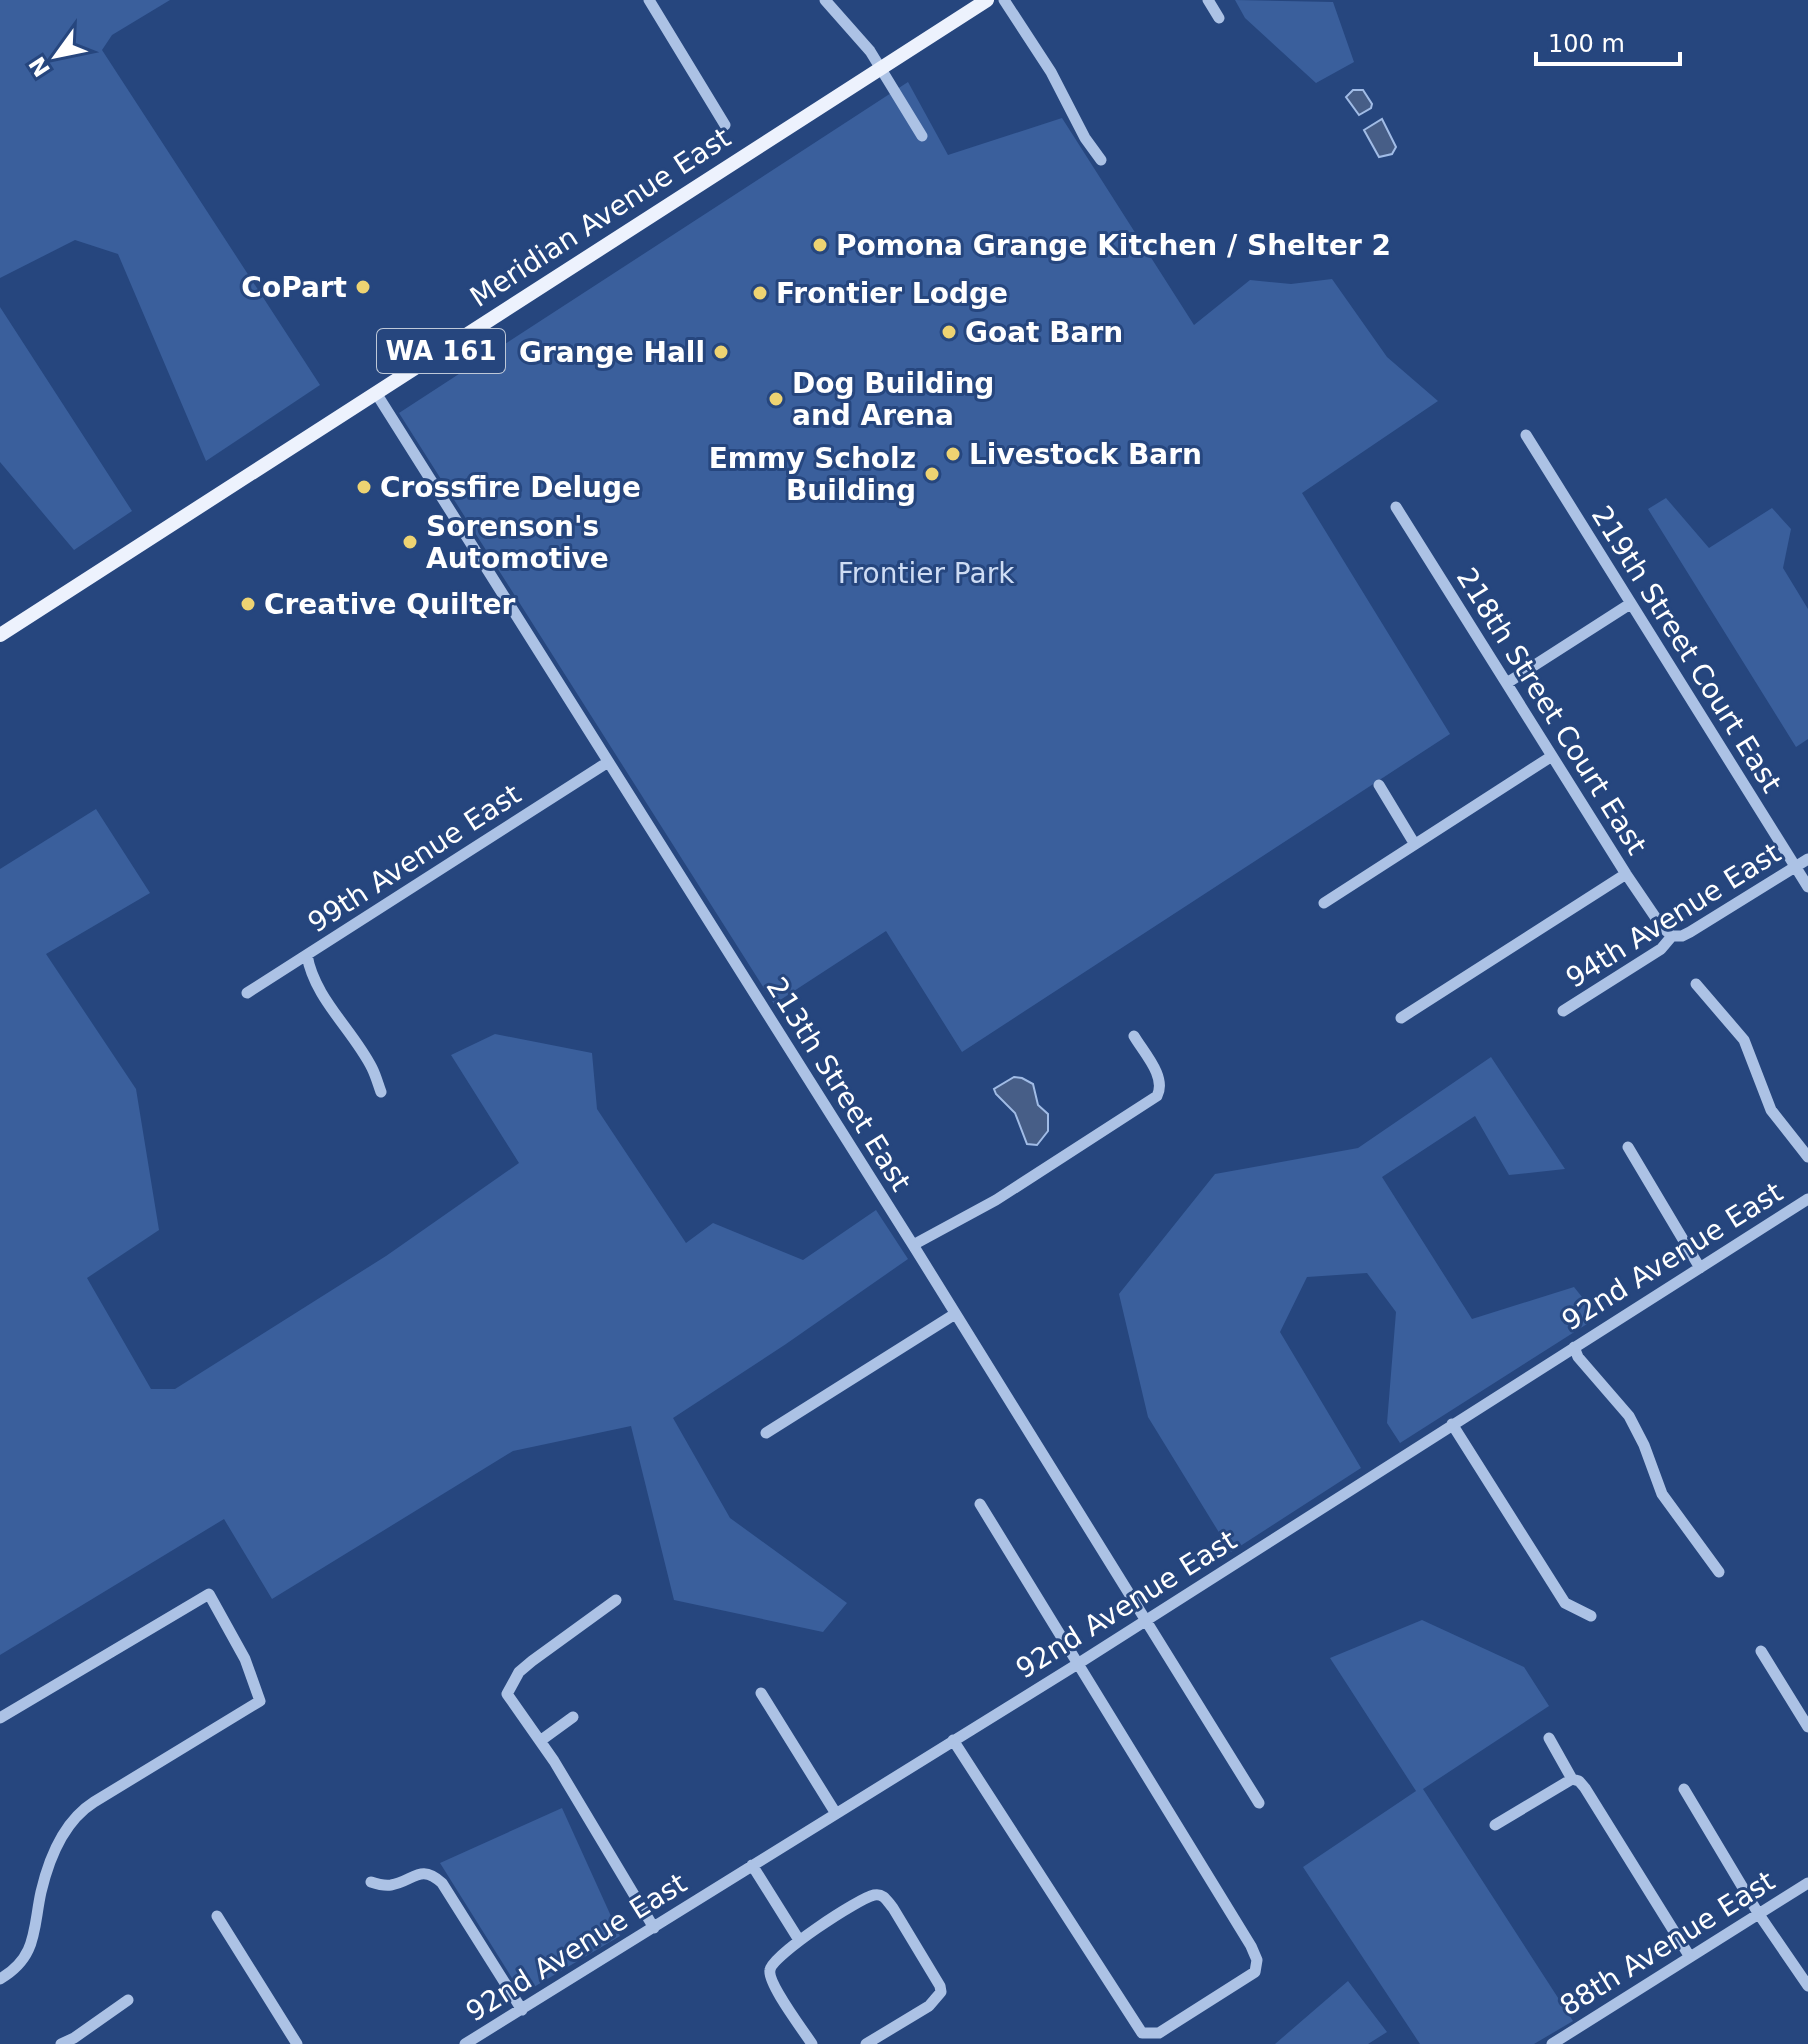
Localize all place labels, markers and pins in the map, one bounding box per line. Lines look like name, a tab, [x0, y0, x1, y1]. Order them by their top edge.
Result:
place label: Pomona Grange Kitchen / Shelter 2	[836, 229, 1391, 262]
marker: Pomona Grange Kitchen / Shelter 2	[811, 236, 829, 254]
place label: CoPart	[241, 271, 347, 304]
place label: Frontier Lodge	[776, 277, 1008, 310]
marker: CoPart	[354, 278, 372, 296]
marker: Frontier Lodge	[751, 284, 769, 302]
place label: Goat Barn	[965, 316, 1123, 349]
marker: Goat Barn	[940, 323, 958, 341]
place label: Grange Hall	[519, 336, 705, 369]
marker: Grange Hall	[712, 343, 730, 361]
place label: Dog Building and Arena	[792, 367, 994, 432]
marker: Dog Building and Arena	[767, 390, 785, 408]
place label: Livestock Barn	[969, 438, 1202, 471]
place label: Emmy Scholz Building	[709, 442, 916, 507]
marker: Livestock Barn	[944, 445, 962, 463]
marker: Emmy Scholz Building	[923, 465, 941, 483]
place label: Crossfire Deluge	[380, 471, 641, 504]
marker: Crossfire Deluge	[355, 478, 373, 496]
place label: Sorenson's Automotive	[426, 510, 609, 575]
marker: Sorenson's Automotive	[401, 533, 419, 551]
place label: Creative Quilter	[264, 588, 516, 621]
marker: Creative Quilter	[239, 595, 257, 613]

